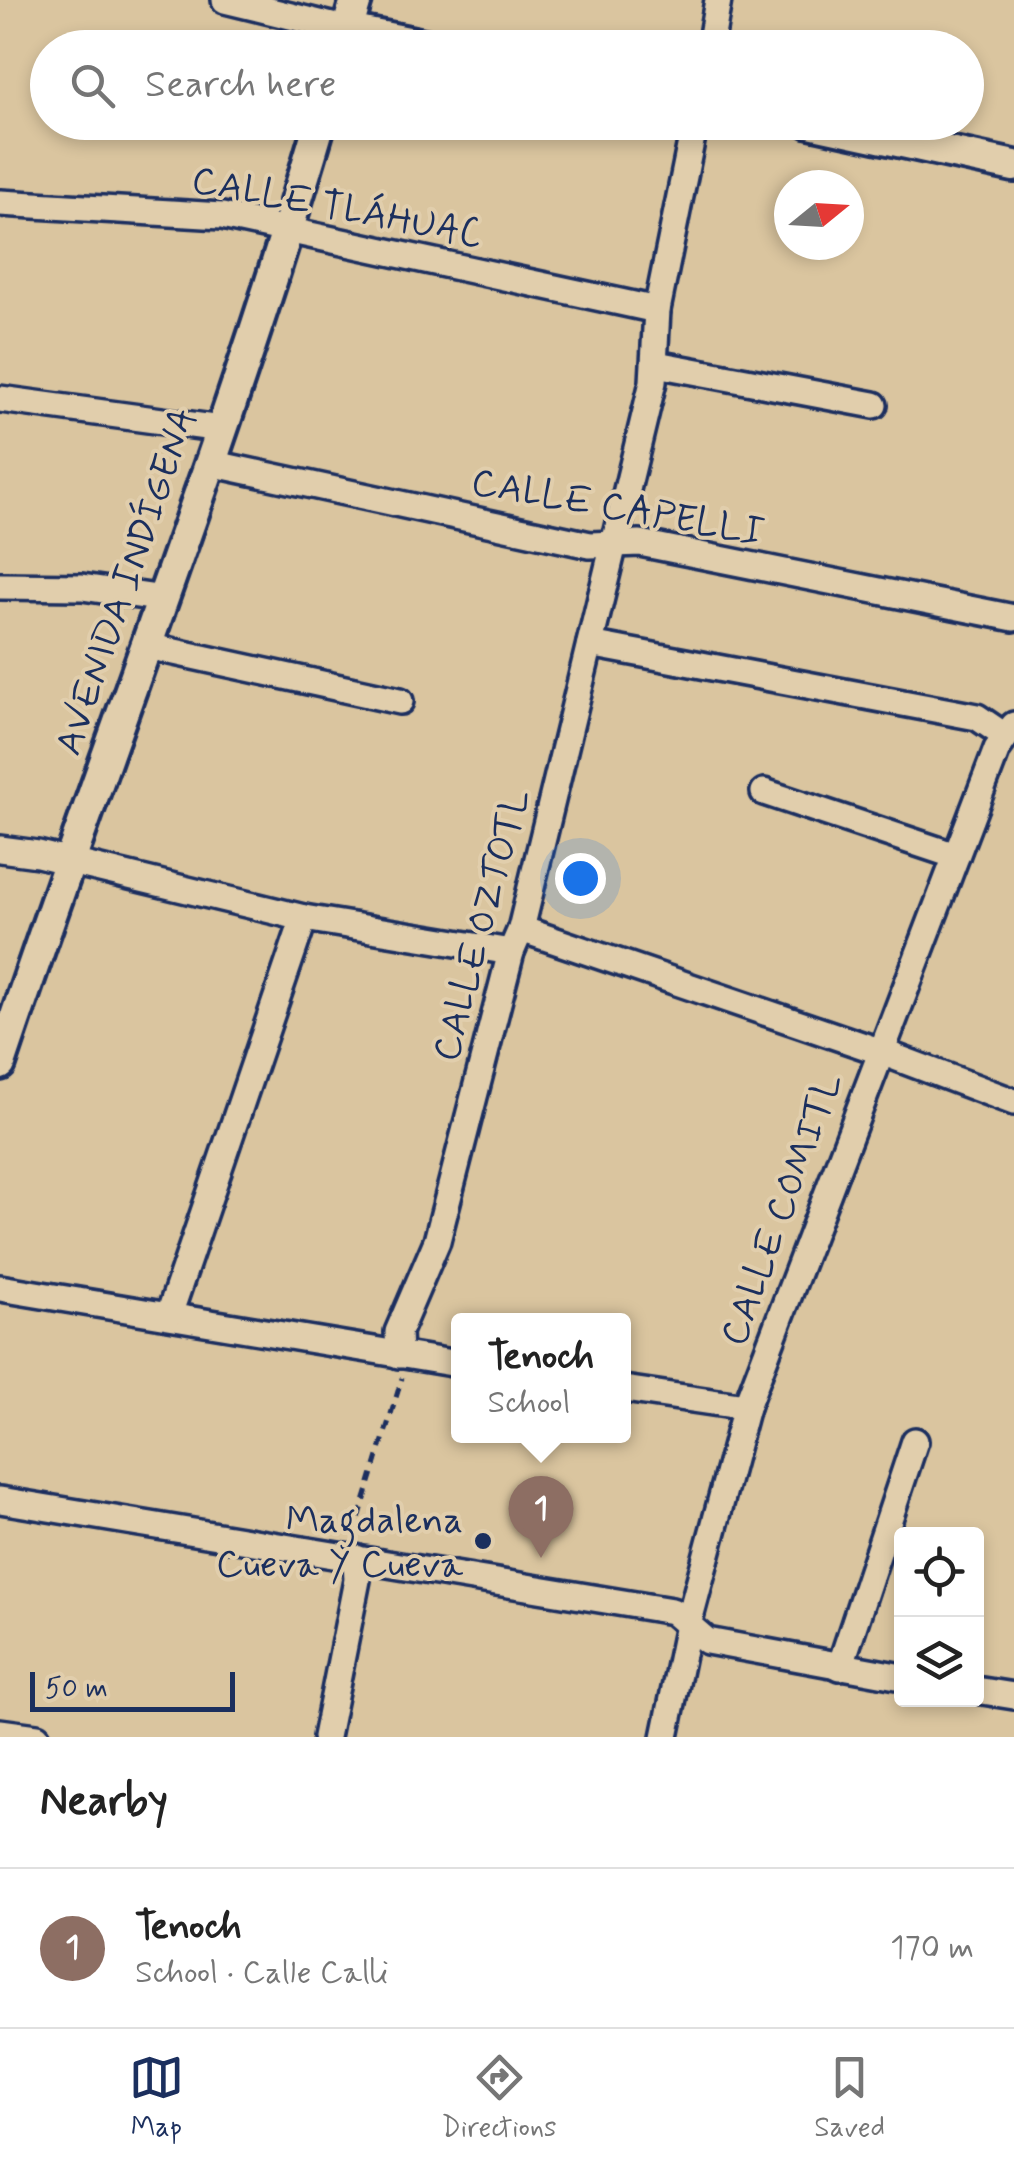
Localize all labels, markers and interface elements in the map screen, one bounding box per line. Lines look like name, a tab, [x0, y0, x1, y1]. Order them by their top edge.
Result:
search box	[30, 30, 984, 140]
icon: search	[65, 58, 120, 113]
text: Search here	[145, 61, 336, 110]
street label: CALLE TLÁHUAC	[187, 156, 486, 261]
north arrow	[774, 170, 864, 260]
street label: AVENIDA INDÍGENA	[45, 402, 210, 762]
street label: CALLE CAPELLI	[467, 459, 768, 558]
street label: CALLE OZTOTL	[423, 784, 542, 1067]
your location	[555, 853, 606, 904]
street label: CALLE COMITL	[710, 1066, 855, 1353]
popup	[451, 1313, 631, 1443]
text: Tenoch	[488, 1333, 594, 1382]
text: School	[488, 1382, 571, 1424]
pin: 1	[508, 1476, 574, 1558]
place label: Magdalena Cueva Y Cueva	[216, 1497, 463, 1590]
map controls	[894, 1527, 984, 1707]
button: locate	[894, 1527, 984, 1617]
marker: Magdalena Cueva Y Cueva	[472, 1530, 494, 1552]
button: layers	[894, 1617, 984, 1707]
scale bar	[30, 1667, 235, 1712]
text: 50 m	[45, 1671, 108, 1708]
text: Nearby	[40, 1775, 168, 1830]
text: Tenoch	[135, 1903, 242, 1952]
text: 1	[65, 1927, 80, 1969]
text: 170 m	[890, 1927, 974, 1969]
text: School · Calle Calli	[135, 1952, 388, 1994]
tab: Map	[129, 2050, 184, 2147]
tab: Directions	[442, 2050, 557, 2147]
tab: Saved	[814, 2050, 885, 2147]

